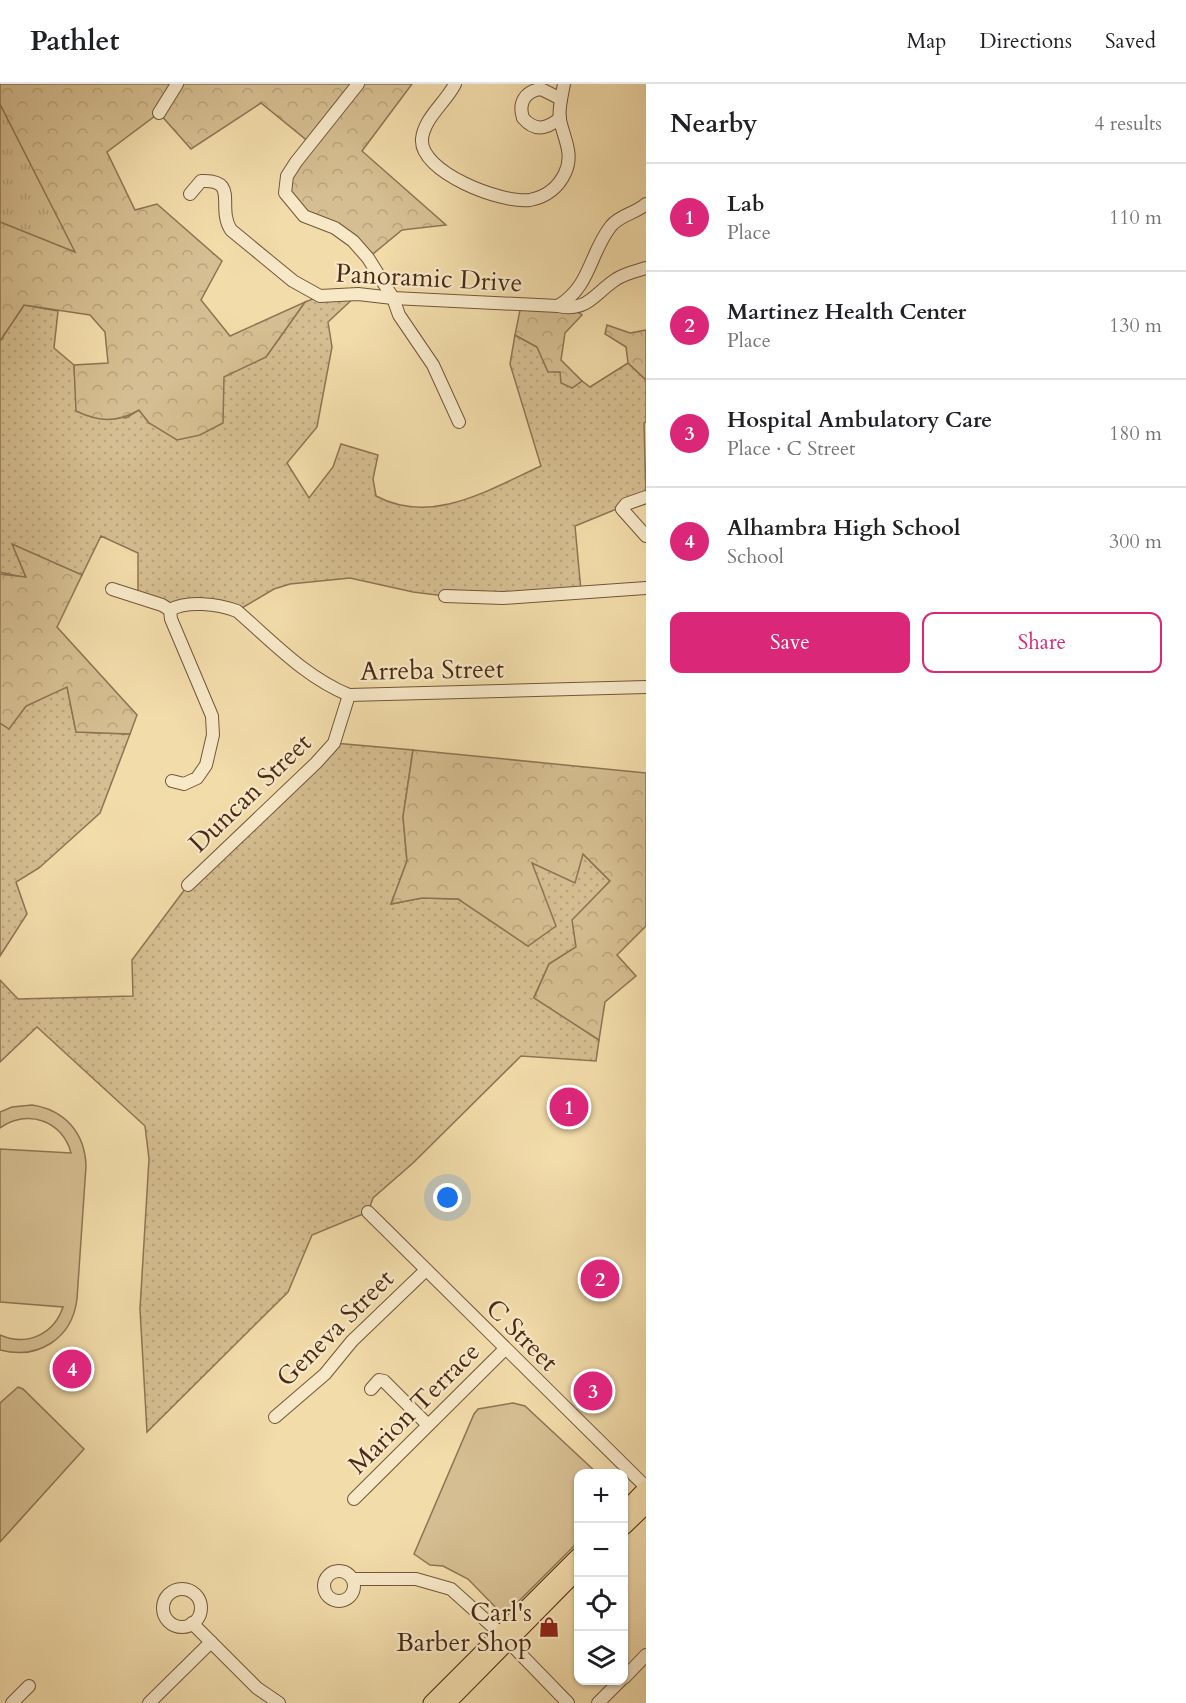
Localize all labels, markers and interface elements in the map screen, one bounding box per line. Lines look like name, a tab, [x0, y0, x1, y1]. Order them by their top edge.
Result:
text: Pathlet	[30, 22, 119, 60]
text: Map	[906, 27, 946, 56]
text: Directions	[979, 27, 1072, 56]
text: Saved	[1105, 27, 1156, 56]
text: Nearby	[670, 106, 758, 141]
text: 4 results	[1094, 110, 1162, 137]
text: Lab	[727, 189, 765, 219]
text: 1	[684, 204, 695, 231]
text: 110 m	[1109, 204, 1162, 231]
text: Place	[727, 219, 771, 246]
street label: Panoramic Drive	[335, 256, 523, 300]
text: Martinez Health Center	[727, 297, 966, 327]
text: 2	[684, 312, 695, 339]
text: 130 m	[1109, 312, 1162, 339]
text: Place	[727, 327, 771, 354]
text: Hospital Ambulatory Care	[727, 405, 992, 435]
text: 3	[684, 420, 695, 447]
text: 180 m	[1109, 420, 1162, 447]
text: Place · C Street	[727, 435, 855, 462]
text: Alhambra High School	[727, 513, 960, 543]
text: 4	[684, 528, 695, 555]
text: 300 m	[1109, 528, 1162, 555]
text: School	[727, 543, 784, 570]
button: Save	[670, 612, 910, 673]
button: Share	[922, 612, 1162, 673]
street label: Arreba Street	[360, 651, 504, 689]
street label: Duncan Street	[181, 726, 319, 860]
pin: 1	[550, 1084, 588, 1130]
your location	[433, 1183, 462, 1212]
pin: 2	[580, 1256, 620, 1302]
street label: Geneva Street	[269, 1262, 401, 1394]
street label: C Street	[478, 1291, 566, 1379]
street label: Marion Terrace	[340, 1334, 488, 1482]
pin: 4	[52, 1346, 92, 1392]
pin: 3	[574, 1368, 612, 1414]
map controls	[574, 1469, 628, 1685]
button: +	[574, 1469, 628, 1523]
button: −	[574, 1523, 628, 1577]
button: locate	[574, 1577, 628, 1631]
place label: Carl's Barber Shop	[396, 1595, 532, 1660]
shop icon: Carl's Barber Shop	[537, 1615, 561, 1639]
button: layers	[574, 1631, 628, 1685]

